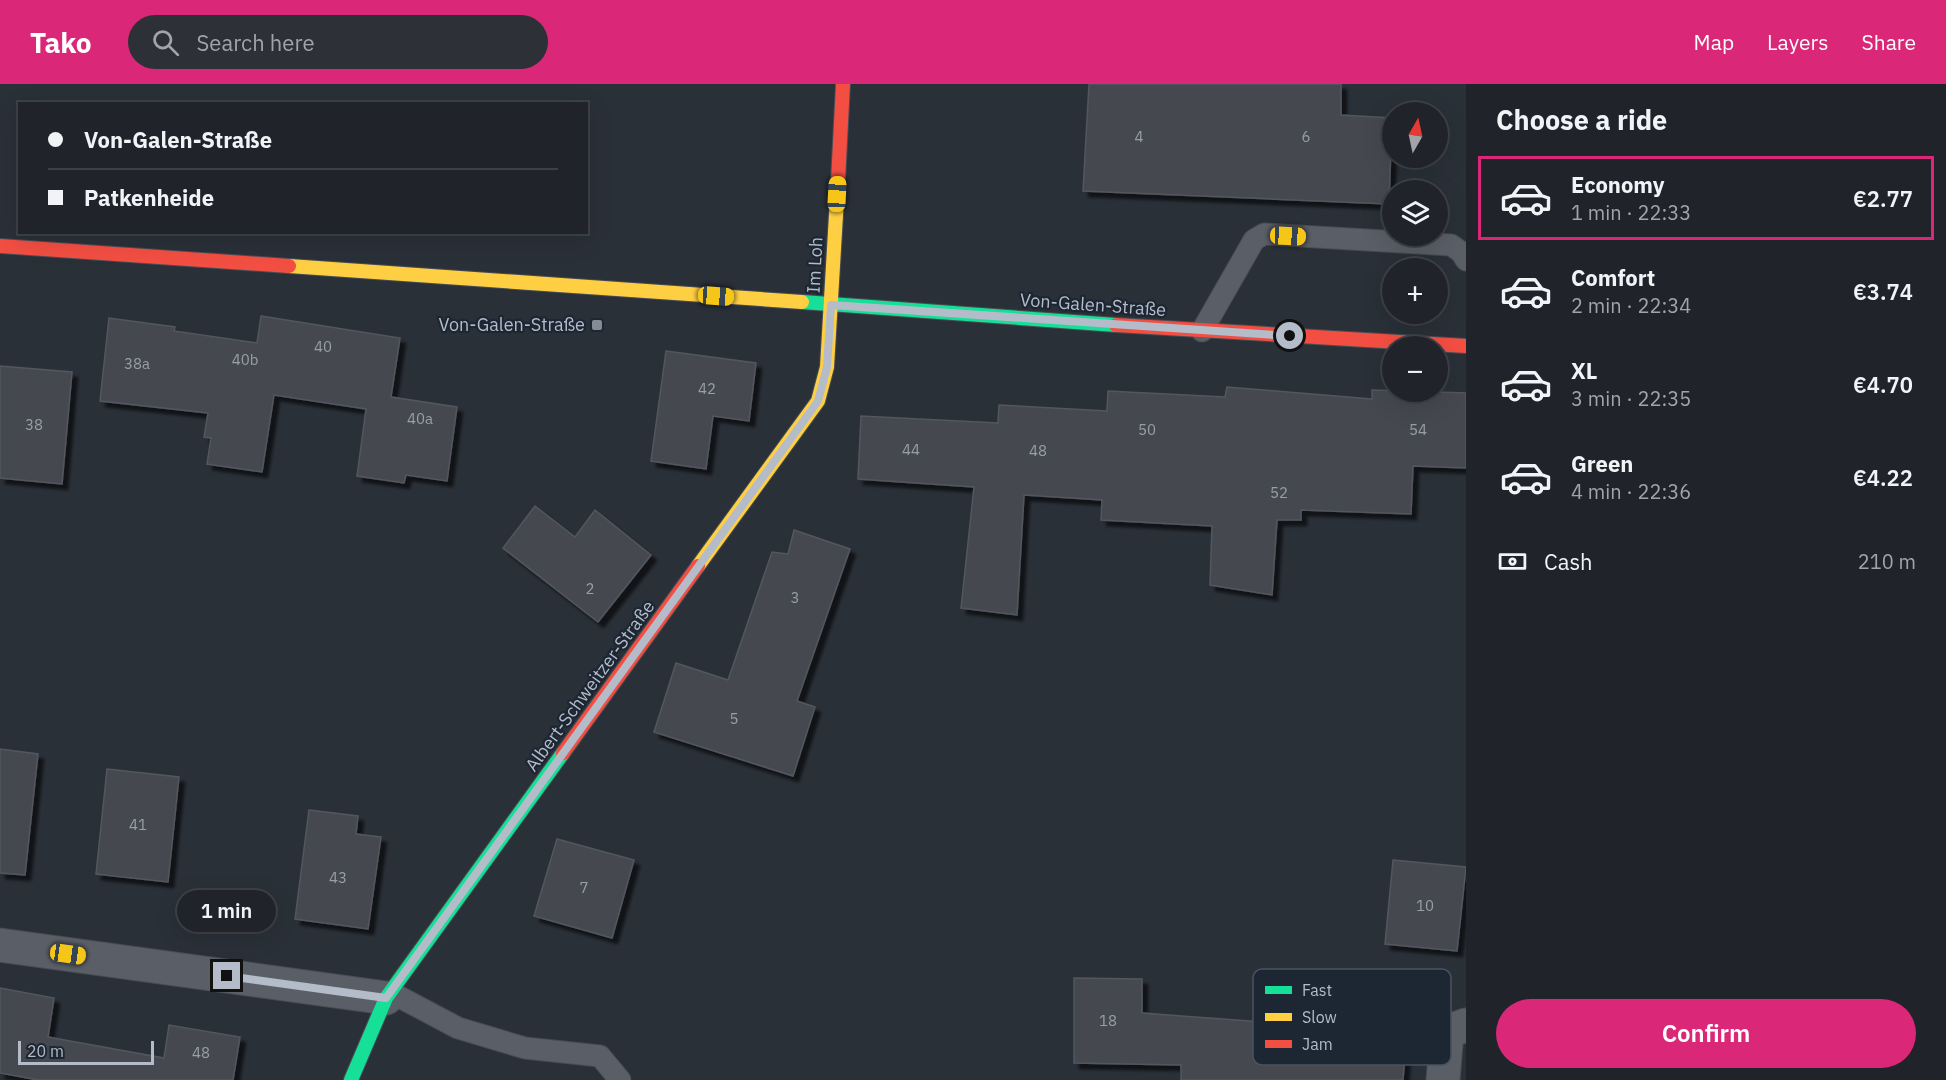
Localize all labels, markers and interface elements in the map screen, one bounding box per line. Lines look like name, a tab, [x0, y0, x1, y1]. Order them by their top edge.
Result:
search box	[128, 15, 548, 69]
text: Tako	[30, 24, 92, 61]
icon: search	[149, 26, 182, 59]
text: Search here	[197, 28, 314, 57]
text: Map	[1694, 28, 1734, 56]
text: Layers	[1767, 28, 1829, 56]
text: Share	[1862, 28, 1916, 56]
north arrow	[1382, 102, 1448, 168]
map controls	[1382, 102, 1448, 402]
text: Choose a ride	[1496, 102, 1667, 137]
text: Von-Galen-Straße	[84, 125, 272, 154]
house number: 4	[1134, 127, 1144, 146]
house number: 6	[1301, 127, 1311, 146]
text: Economy	[1571, 170, 1665, 199]
icon: car	[1499, 171, 1553, 225]
car	[827, 176, 847, 212]
button: layers	[1382, 180, 1448, 246]
text: Patkenheide	[84, 183, 214, 212]
text: €2.77	[1853, 184, 1913, 213]
text: 1 min · 22:33	[1571, 199, 1691, 226]
car	[1270, 226, 1306, 246]
street label: Im Loh	[802, 236, 827, 294]
button: +	[1382, 258, 1448, 324]
text: Comfort	[1571, 263, 1655, 292]
icon: car	[1499, 264, 1553, 318]
text: €3.74	[1853, 277, 1913, 306]
car	[697, 286, 735, 306]
street label: Von-Galen-Straße	[1019, 288, 1167, 321]
text: 2 min · 22:34	[1571, 292, 1691, 319]
place label: Von-Galen-Straße	[439, 313, 585, 336]
marker: Von-Galen-Straße	[590, 318, 604, 332]
route start	[1276, 322, 1303, 349]
button: −	[1382, 336, 1448, 402]
house number: 40	[314, 337, 332, 356]
house number: 40b	[232, 350, 258, 369]
house number: 38a	[124, 354, 150, 373]
text: XL	[1571, 356, 1597, 385]
icon: car	[1499, 357, 1553, 411]
text: €4.70	[1853, 370, 1913, 399]
house number: 42	[698, 379, 716, 398]
text: 3 min · 22:35	[1571, 385, 1691, 412]
house number: 40a	[407, 409, 433, 428]
house number: 38	[25, 415, 43, 434]
house number: 50	[1138, 420, 1156, 439]
house number: 54	[1409, 420, 1427, 439]
house number: 44	[902, 440, 920, 459]
house number: 48	[1029, 441, 1047, 460]
text: Green	[1571, 449, 1633, 478]
icon: car	[1499, 450, 1553, 504]
text: €4.22	[1853, 463, 1913, 492]
text: 4 min · 22:36	[1571, 478, 1691, 505]
house number: 52	[1270, 483, 1288, 502]
icon: cash	[1496, 545, 1529, 578]
text: Cash	[1544, 547, 1593, 576]
text: 210 m	[1858, 548, 1916, 575]
house number: 2	[585, 579, 595, 598]
house number: 3	[790, 588, 800, 607]
street label: Albert-Schweitzer-Straße	[520, 596, 659, 776]
house number: 5	[729, 709, 739, 728]
house number: 41	[129, 815, 147, 834]
house number: 43	[329, 868, 347, 887]
house number: 7	[579, 878, 589, 897]
callout: 1 min	[178, 889, 276, 931]
house number: 10	[1416, 896, 1434, 915]
text: 1 min	[201, 897, 252, 924]
car	[49, 943, 87, 965]
route end	[213, 962, 240, 989]
legend	[1253, 969, 1451, 1065]
text: Fast	[1302, 980, 1332, 1000]
button: Confirm	[1496, 999, 1916, 1068]
text: Slow	[1302, 1007, 1337, 1027]
house number: 18	[1099, 1011, 1117, 1030]
text: Jam	[1302, 1034, 1333, 1054]
scale bar	[18, 1038, 154, 1066]
text: 20 m	[27, 1041, 64, 1061]
house number: 48	[192, 1043, 210, 1062]

